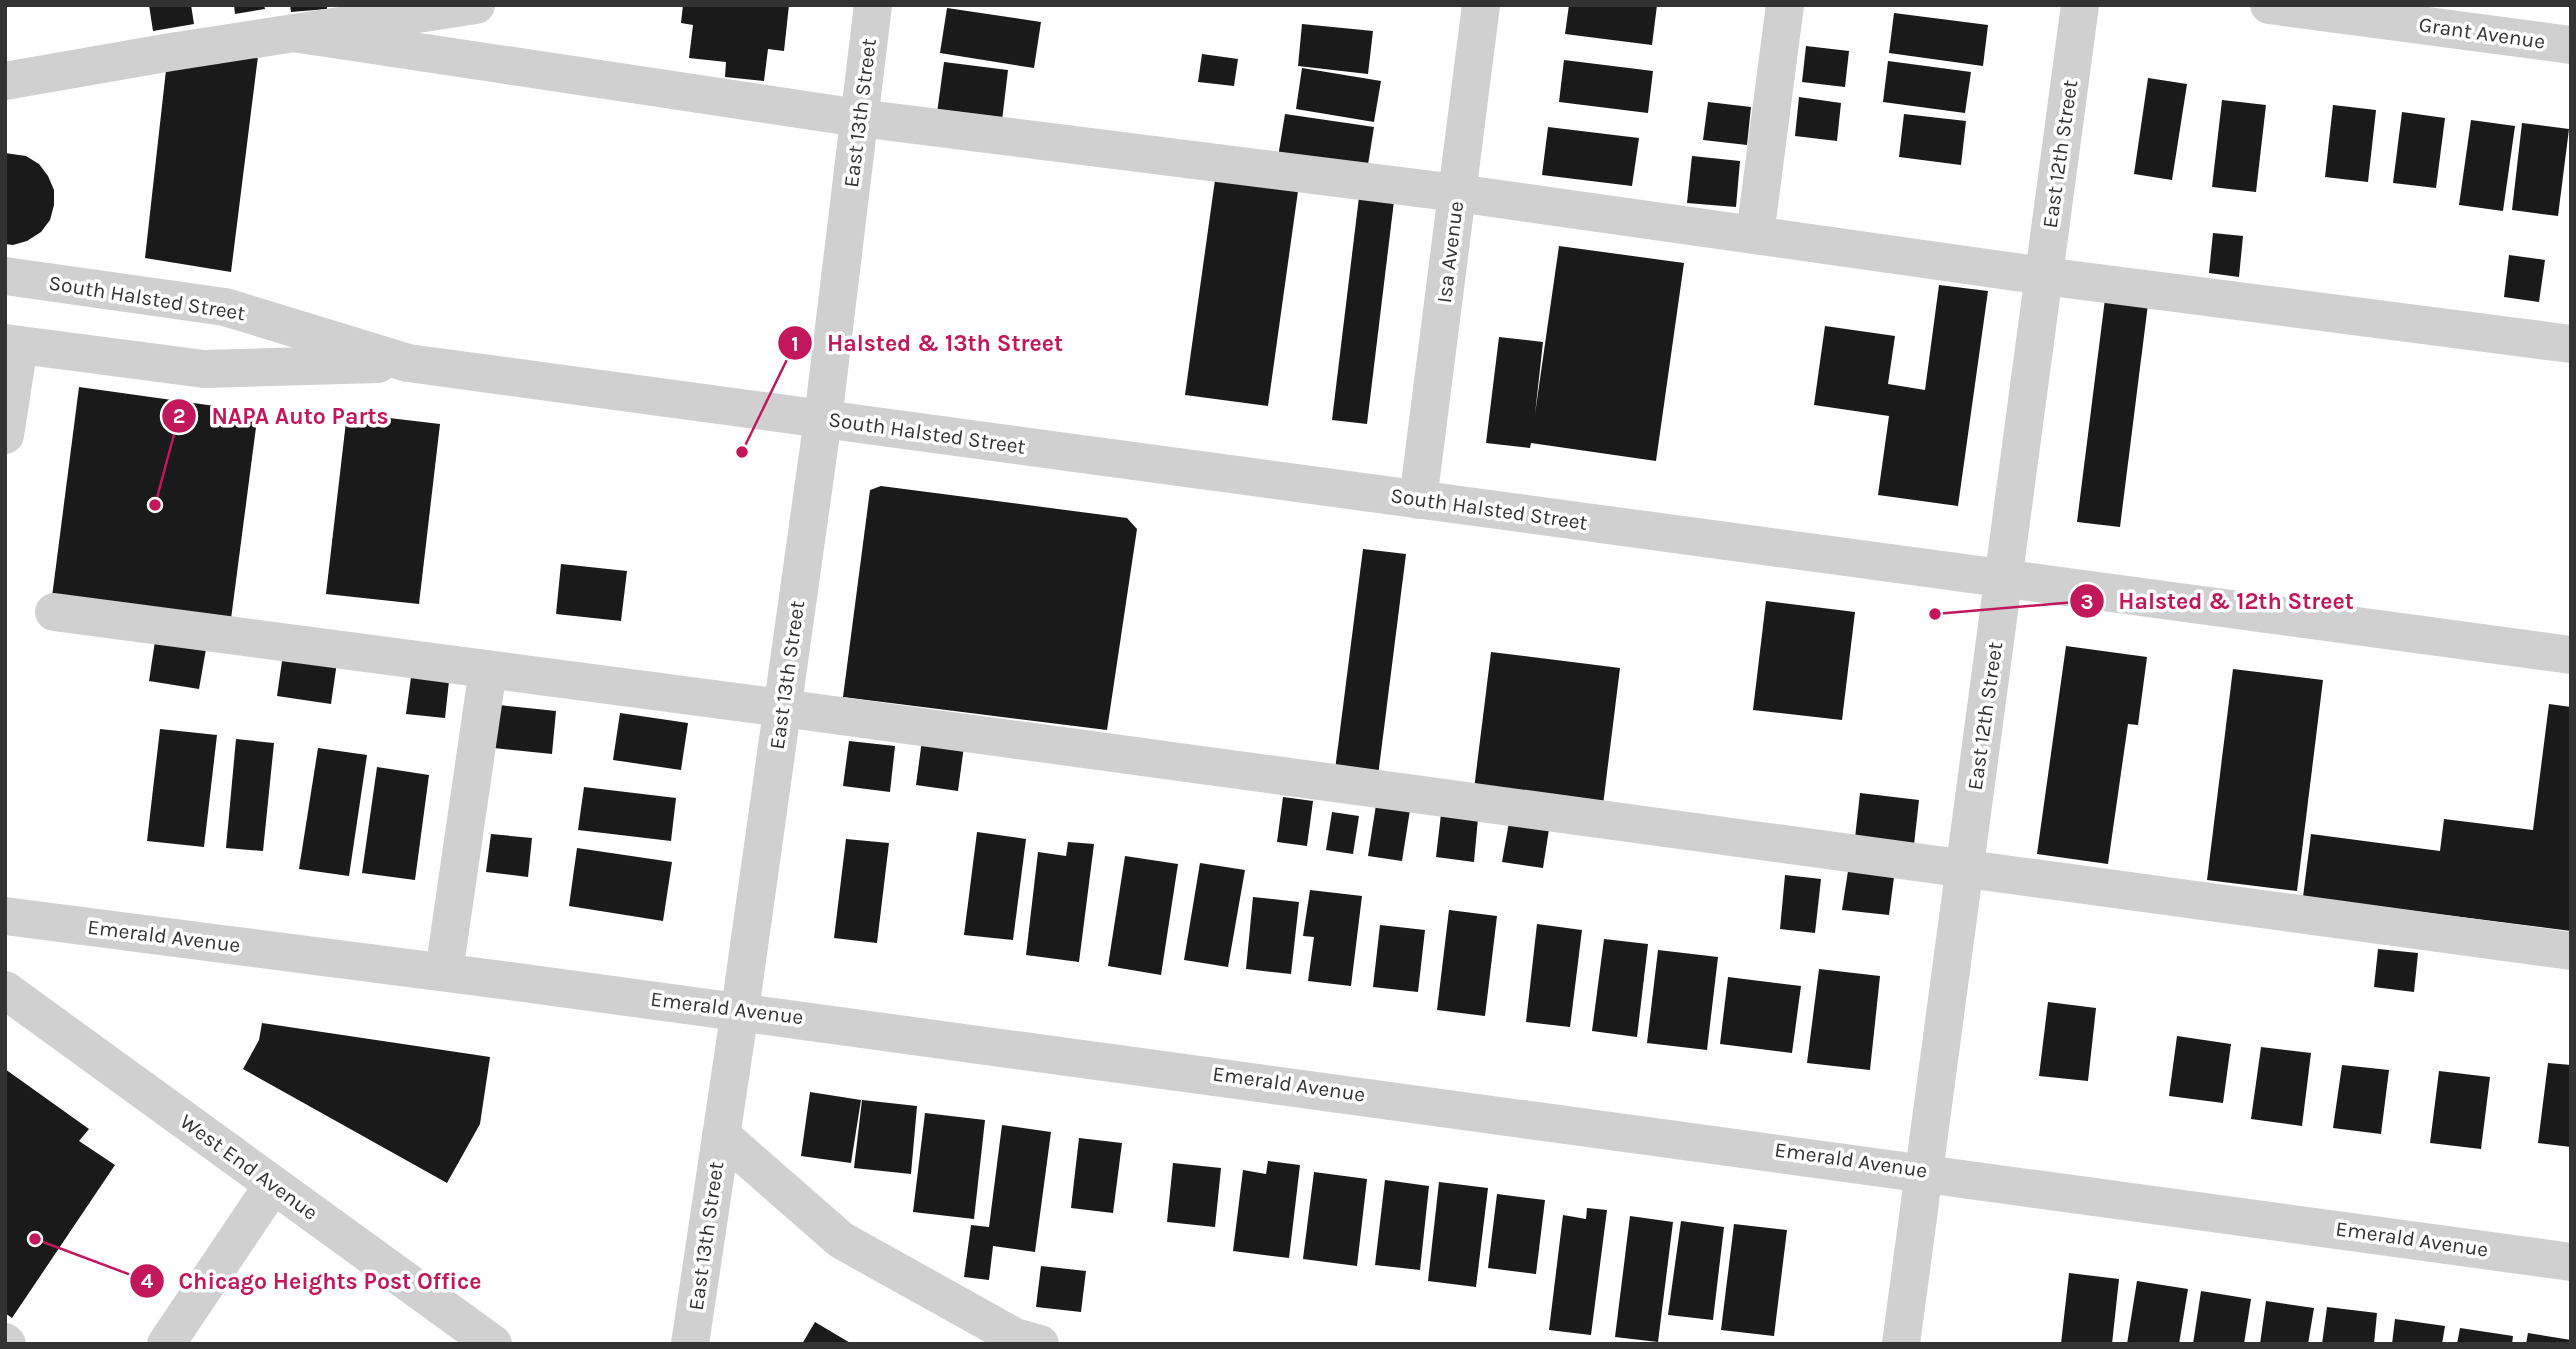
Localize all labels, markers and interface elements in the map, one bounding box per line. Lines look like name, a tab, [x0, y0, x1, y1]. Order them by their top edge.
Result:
street label: Grant Avenue	[2417, 12, 2547, 54]
street label: East 13th Street	[839, 37, 881, 189]
street label: East 12th Street	[2038, 78, 2082, 230]
street label: Isa Avenue	[1432, 200, 1468, 304]
street label: South Halsted Street	[47, 271, 247, 325]
callout: Halsted & 13th Street	[778, 321, 1077, 365]
text: Halsted & 13th Street	[827, 330, 1063, 357]
text: 1	[791, 332, 799, 356]
callout: NAPA Auto Parts	[162, 394, 402, 438]
text: NAPA Auto Parts	[211, 403, 389, 430]
text: 2	[173, 404, 185, 428]
street label: South Halsted Street	[827, 407, 1027, 459]
street label: South Halsted Street	[1389, 483, 1589, 535]
callout: Halsted & 12th Street	[2070, 579, 2368, 623]
text: Halsted & 12th Street	[2118, 588, 2354, 615]
text: 3	[2080, 590, 2094, 614]
street label: East 13th Street	[765, 599, 809, 751]
street label: East 12th Street	[1963, 640, 2007, 792]
street label: Emerald Avenue	[86, 915, 242, 957]
street label: Emerald Avenue	[649, 987, 805, 1029]
street label: Emerald Avenue	[1211, 1061, 1367, 1107]
street label: West End Avenue	[176, 1109, 322, 1225]
street label: Emerald Avenue	[1773, 1137, 1929, 1183]
street label: East 13th Street	[684, 1160, 728, 1312]
street label: Emerald Avenue	[2334, 1216, 2490, 1262]
callout: Chicago Heights Post Office	[130, 1259, 495, 1303]
text: Chicago Heights Post Office	[179, 1268, 481, 1295]
text: 4	[141, 1269, 154, 1293]

